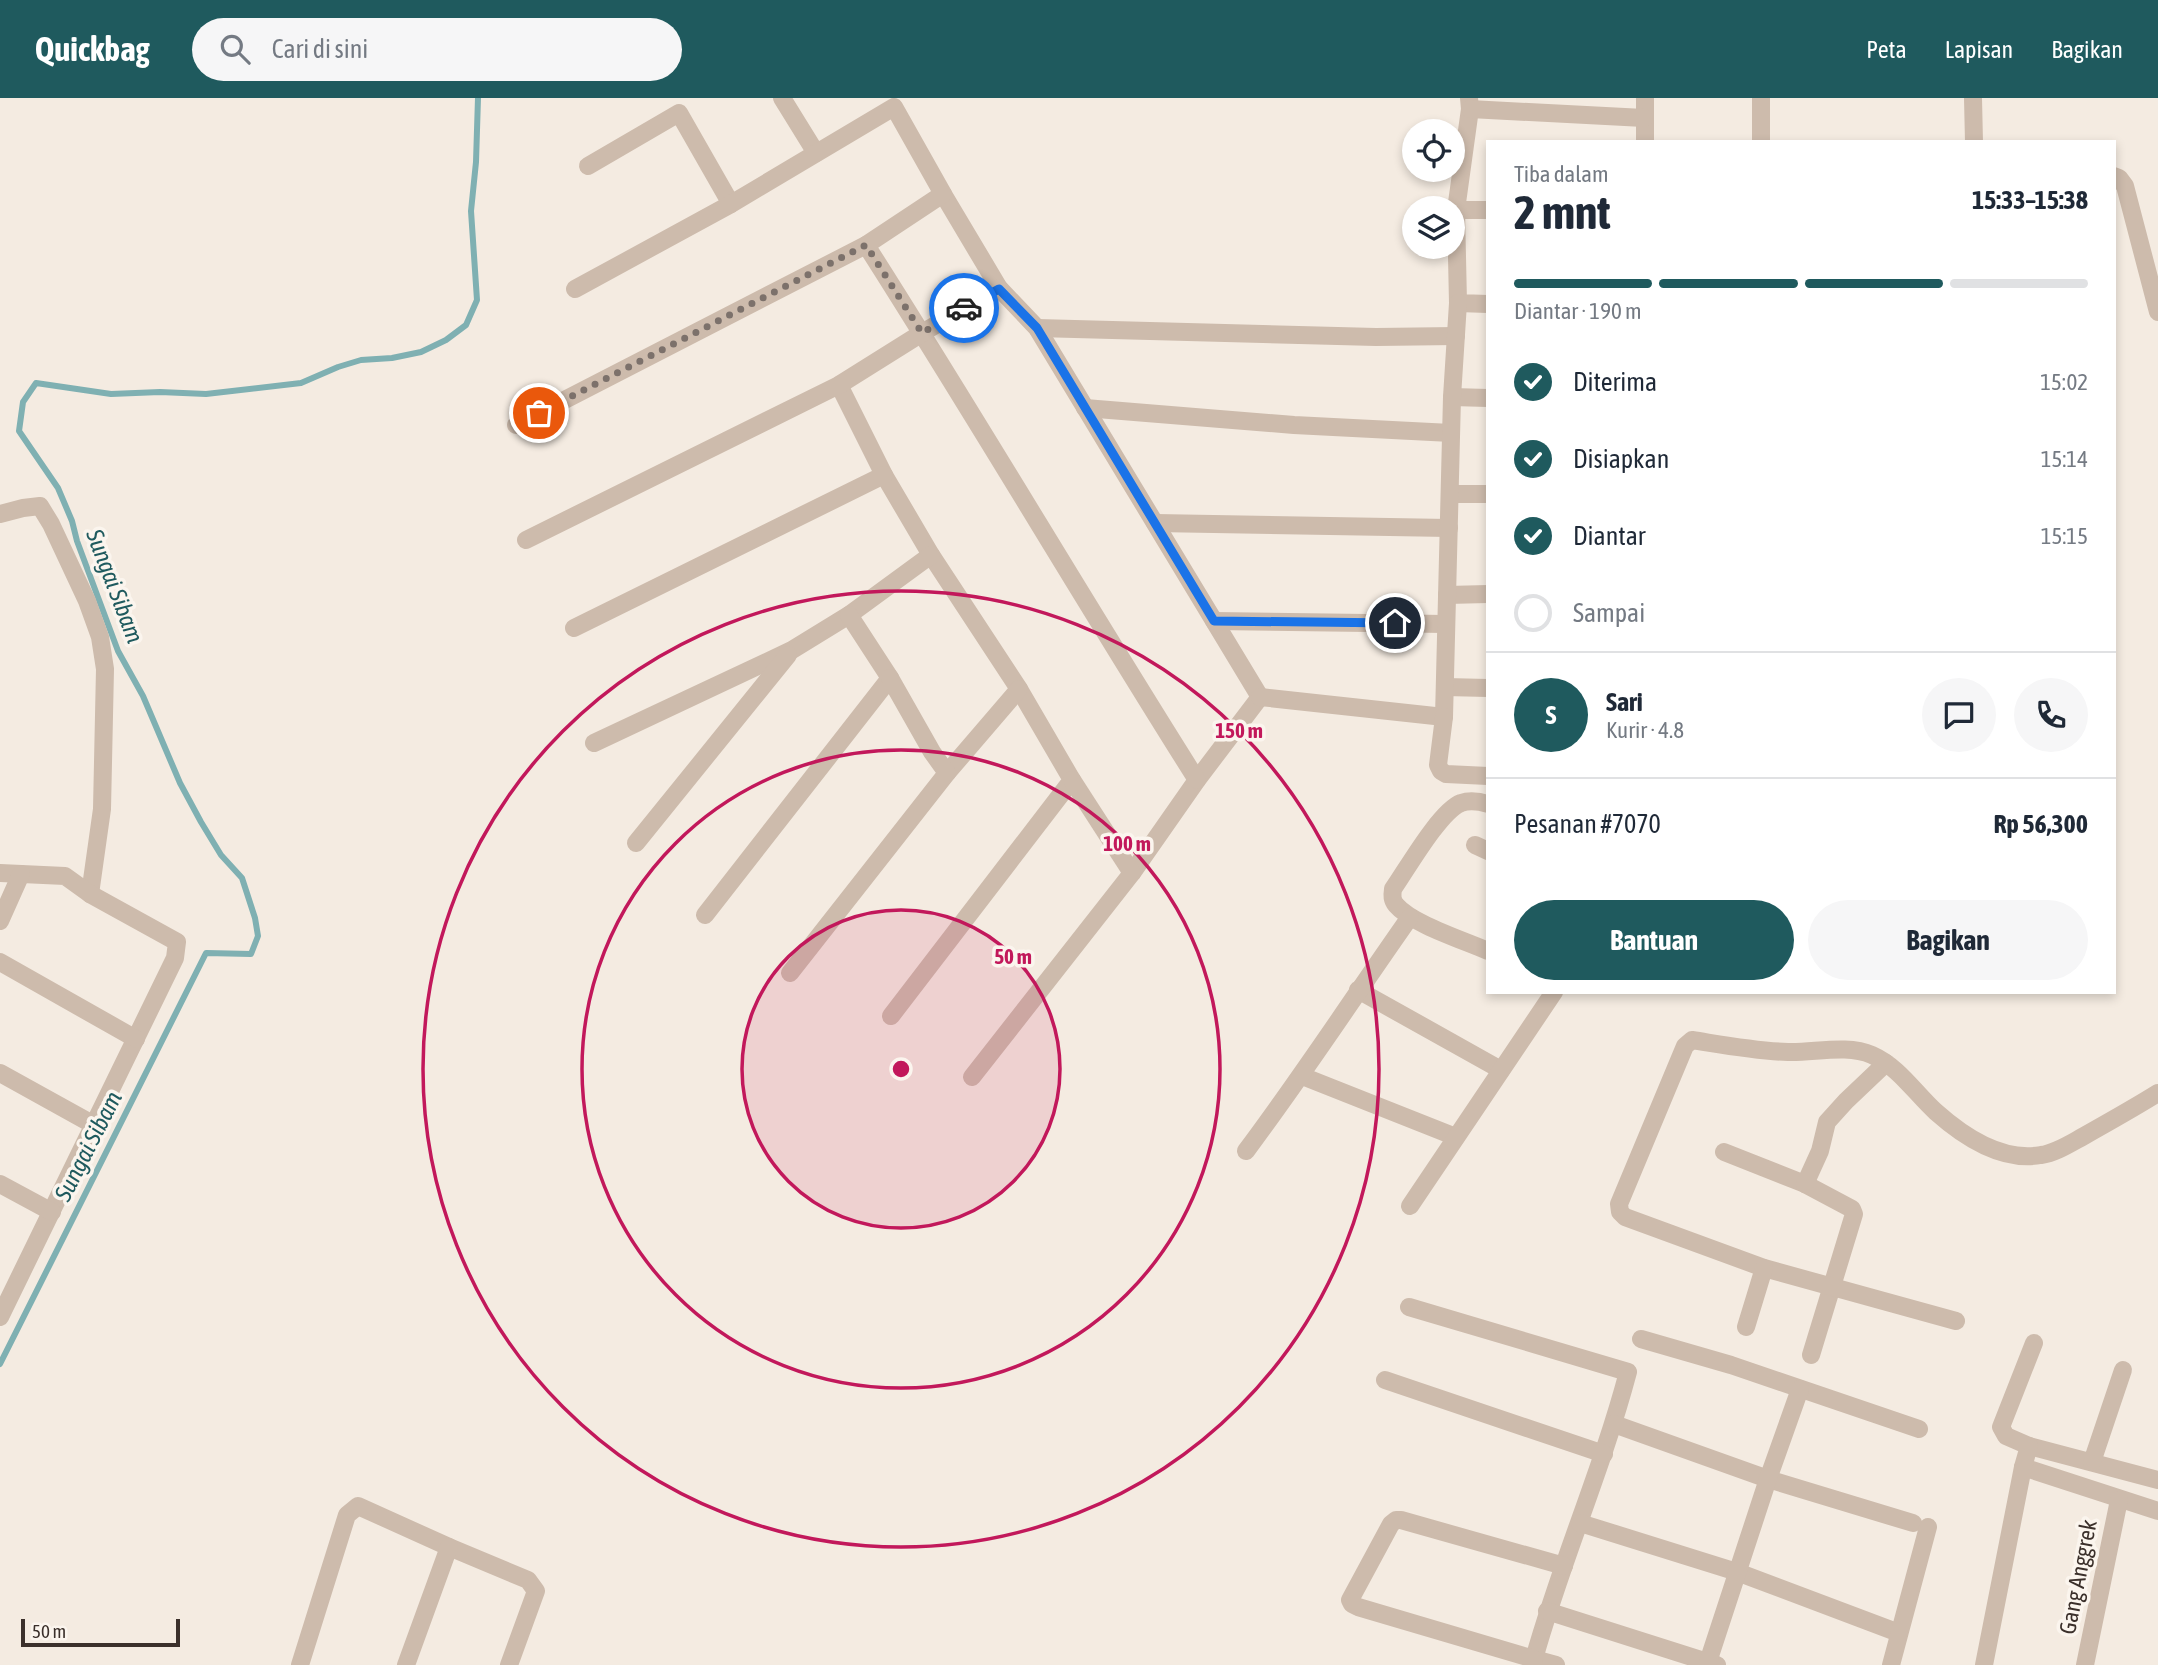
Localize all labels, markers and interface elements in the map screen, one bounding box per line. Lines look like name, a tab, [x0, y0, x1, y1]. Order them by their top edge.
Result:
search box	[192, 18, 682, 81]
text: Quickbag	[35, 30, 150, 68]
icon: search	[216, 30, 254, 68]
text: Cari di sini	[272, 34, 368, 64]
text: Peta	[1866, 36, 1907, 63]
text: Lapisan	[1945, 36, 2013, 63]
text: Bagikan	[2051, 36, 2123, 63]
map controls	[1402, 119, 1465, 259]
button: locate	[1402, 119, 1465, 182]
text: Tiba dalam	[1514, 161, 1609, 187]
text: 15:33–15:38	[1972, 185, 2088, 215]
text: 2 mnt	[1514, 186, 1611, 239]
button: layers	[1402, 196, 1465, 259]
courier	[929, 273, 999, 343]
icon: car	[945, 289, 983, 327]
text: Diantar · 190 m	[1514, 298, 1642, 324]
icon: check	[1514, 363, 1552, 401]
text: Diterima	[1573, 367, 1657, 397]
text: 15:02	[2040, 369, 2088, 395]
pin	[509, 383, 569, 443]
icon: bag	[520, 394, 558, 432]
icon: check	[1514, 440, 1552, 478]
text: Disiapkan	[1573, 444, 1669, 474]
text: 15:14	[2041, 446, 2088, 472]
icon: check	[1514, 517, 1552, 555]
text: Diantar	[1573, 521, 1646, 551]
text: 15:15	[2041, 523, 2088, 549]
water label: Sungai Sibam	[81, 524, 149, 647]
pin	[1365, 593, 1425, 653]
text: Sampai	[1573, 598, 1645, 628]
icon: home	[1376, 604, 1414, 642]
button: chat	[1922, 678, 1996, 752]
button: phone	[2014, 678, 2088, 752]
text: Sari	[1606, 687, 1643, 717]
text: S	[1546, 700, 1556, 730]
text: Kurir · 4.8	[1606, 717, 1684, 743]
text: 150 m	[1215, 718, 1263, 742]
text: Pesanan #7070	[1514, 809, 1661, 839]
text: Rp 56,300	[1993, 809, 2088, 839]
text: 100 m	[1103, 831, 1151, 855]
button: Bantuan	[1514, 900, 1794, 980]
button: Bagikan	[1808, 900, 2088, 980]
text: 50 m	[994, 944, 1032, 968]
centre of rings	[889, 1057, 913, 1081]
water label: Sungai Sibam	[48, 1087, 127, 1206]
street label: Gang Anggrek	[2054, 1517, 2102, 1637]
scale bar	[21, 1616, 180, 1648]
text: 50 m	[32, 1620, 66, 1642]

